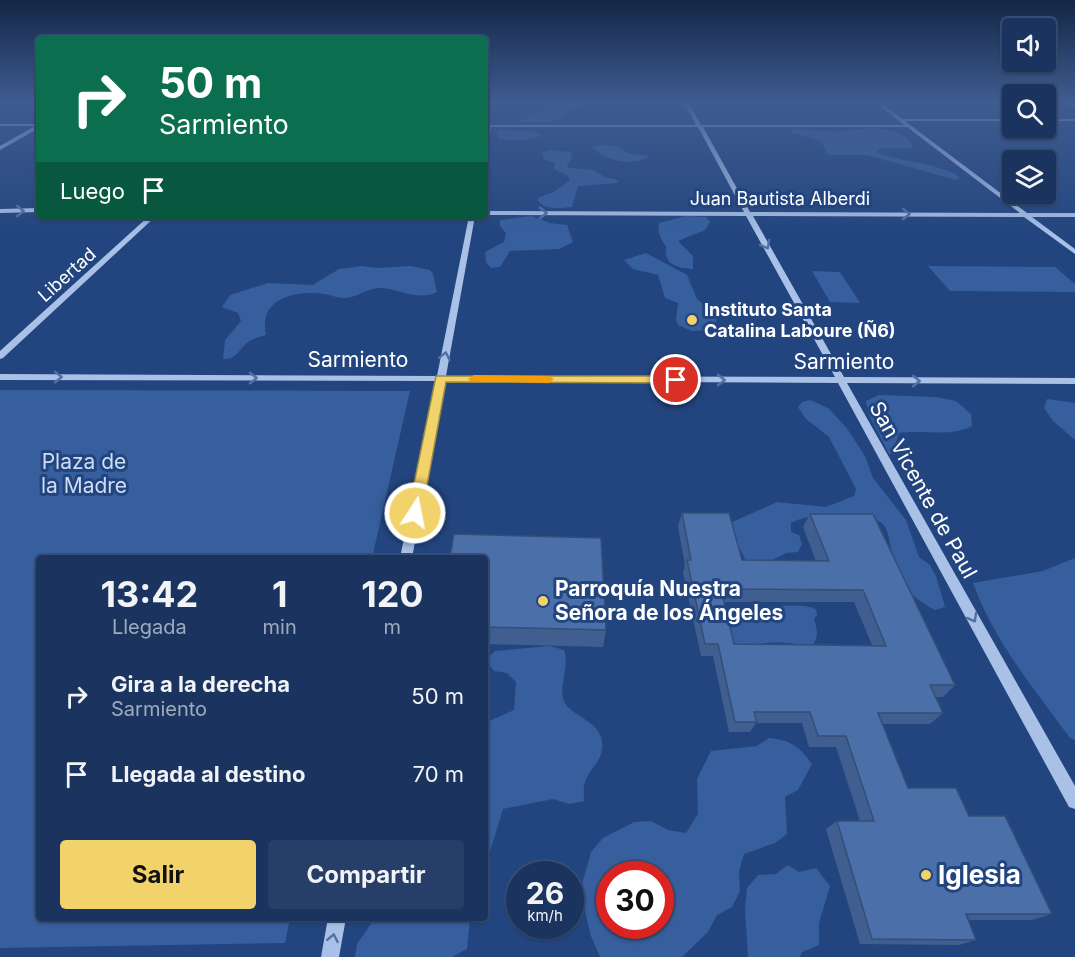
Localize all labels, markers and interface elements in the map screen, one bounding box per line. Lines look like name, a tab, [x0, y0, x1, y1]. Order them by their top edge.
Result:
map controls	[1002, 18, 1056, 204]
button: sound	[1002, 18, 1056, 72]
text: 50 m	[159, 57, 262, 108]
icon: right	[60, 60, 138, 138]
button: search	[1002, 84, 1056, 138]
text: Sarmiento	[159, 108, 289, 141]
button: layers	[1002, 150, 1056, 204]
icon: arrive	[137, 174, 170, 207]
text: Luego	[60, 178, 125, 204]
street label: Juan Bautista Alberdi	[690, 188, 870, 209]
one-way arrow	[15, 204, 24, 217]
one-way arrow	[538, 207, 547, 219]
one-way arrow	[901, 208, 910, 220]
one-way arrow	[758, 239, 770, 249]
street label: Libertad	[34, 243, 100, 306]
place label: Instituto Santa Catalina Laboure (Ñ6)	[704, 299, 896, 341]
marker: Instituto Santa Catalina Laboure (Ñ6)	[685, 313, 699, 327]
street label: Sarmiento	[308, 347, 408, 372]
street label: Sarmiento	[794, 349, 894, 374]
one-way arrow	[438, 351, 451, 361]
pin	[650, 354, 701, 405]
icon: arrive	[659, 363, 692, 396]
one-way arrow	[54, 371, 63, 383]
one-way arrow	[249, 372, 258, 384]
one-way arrow	[717, 374, 726, 386]
one-way arrow	[912, 375, 921, 387]
street label: San Vicente de Paul	[864, 397, 982, 583]
park label: Plaza de la Madre	[41, 449, 127, 498]
position arrow	[383, 481, 447, 545]
text: 13:42	[100, 572, 198, 616]
text: 1	[272, 572, 287, 616]
text: 120	[361, 572, 424, 616]
place label: Parroquía Nuestra Señora de los Ángeles	[555, 576, 783, 625]
marker: Parroquía Nuestra Señora de los Ángeles	[536, 594, 550, 608]
one-way arrow	[966, 611, 977, 622]
text: Llegada	[112, 615, 187, 639]
text: min	[263, 615, 297, 639]
text: m	[384, 615, 401, 639]
text: Gira a la derecha	[111, 671, 290, 697]
icon: right	[60, 680, 93, 713]
text: 50 m	[411, 683, 464, 709]
text: Sarmiento	[111, 697, 207, 721]
icon: arrive	[60, 758, 93, 791]
text: Llegada al destino	[111, 761, 305, 787]
text: 70 m	[413, 761, 464, 787]
button: Salir	[60, 840, 256, 909]
button: Compartir	[268, 840, 464, 909]
place label: Iglesia	[938, 859, 1021, 890]
speed limit sign: 30	[596, 861, 674, 939]
marker: Iglesia	[919, 868, 933, 882]
text: 26	[526, 875, 564, 911]
text: km/h	[527, 906, 563, 925]
one-way arrow	[326, 933, 339, 943]

